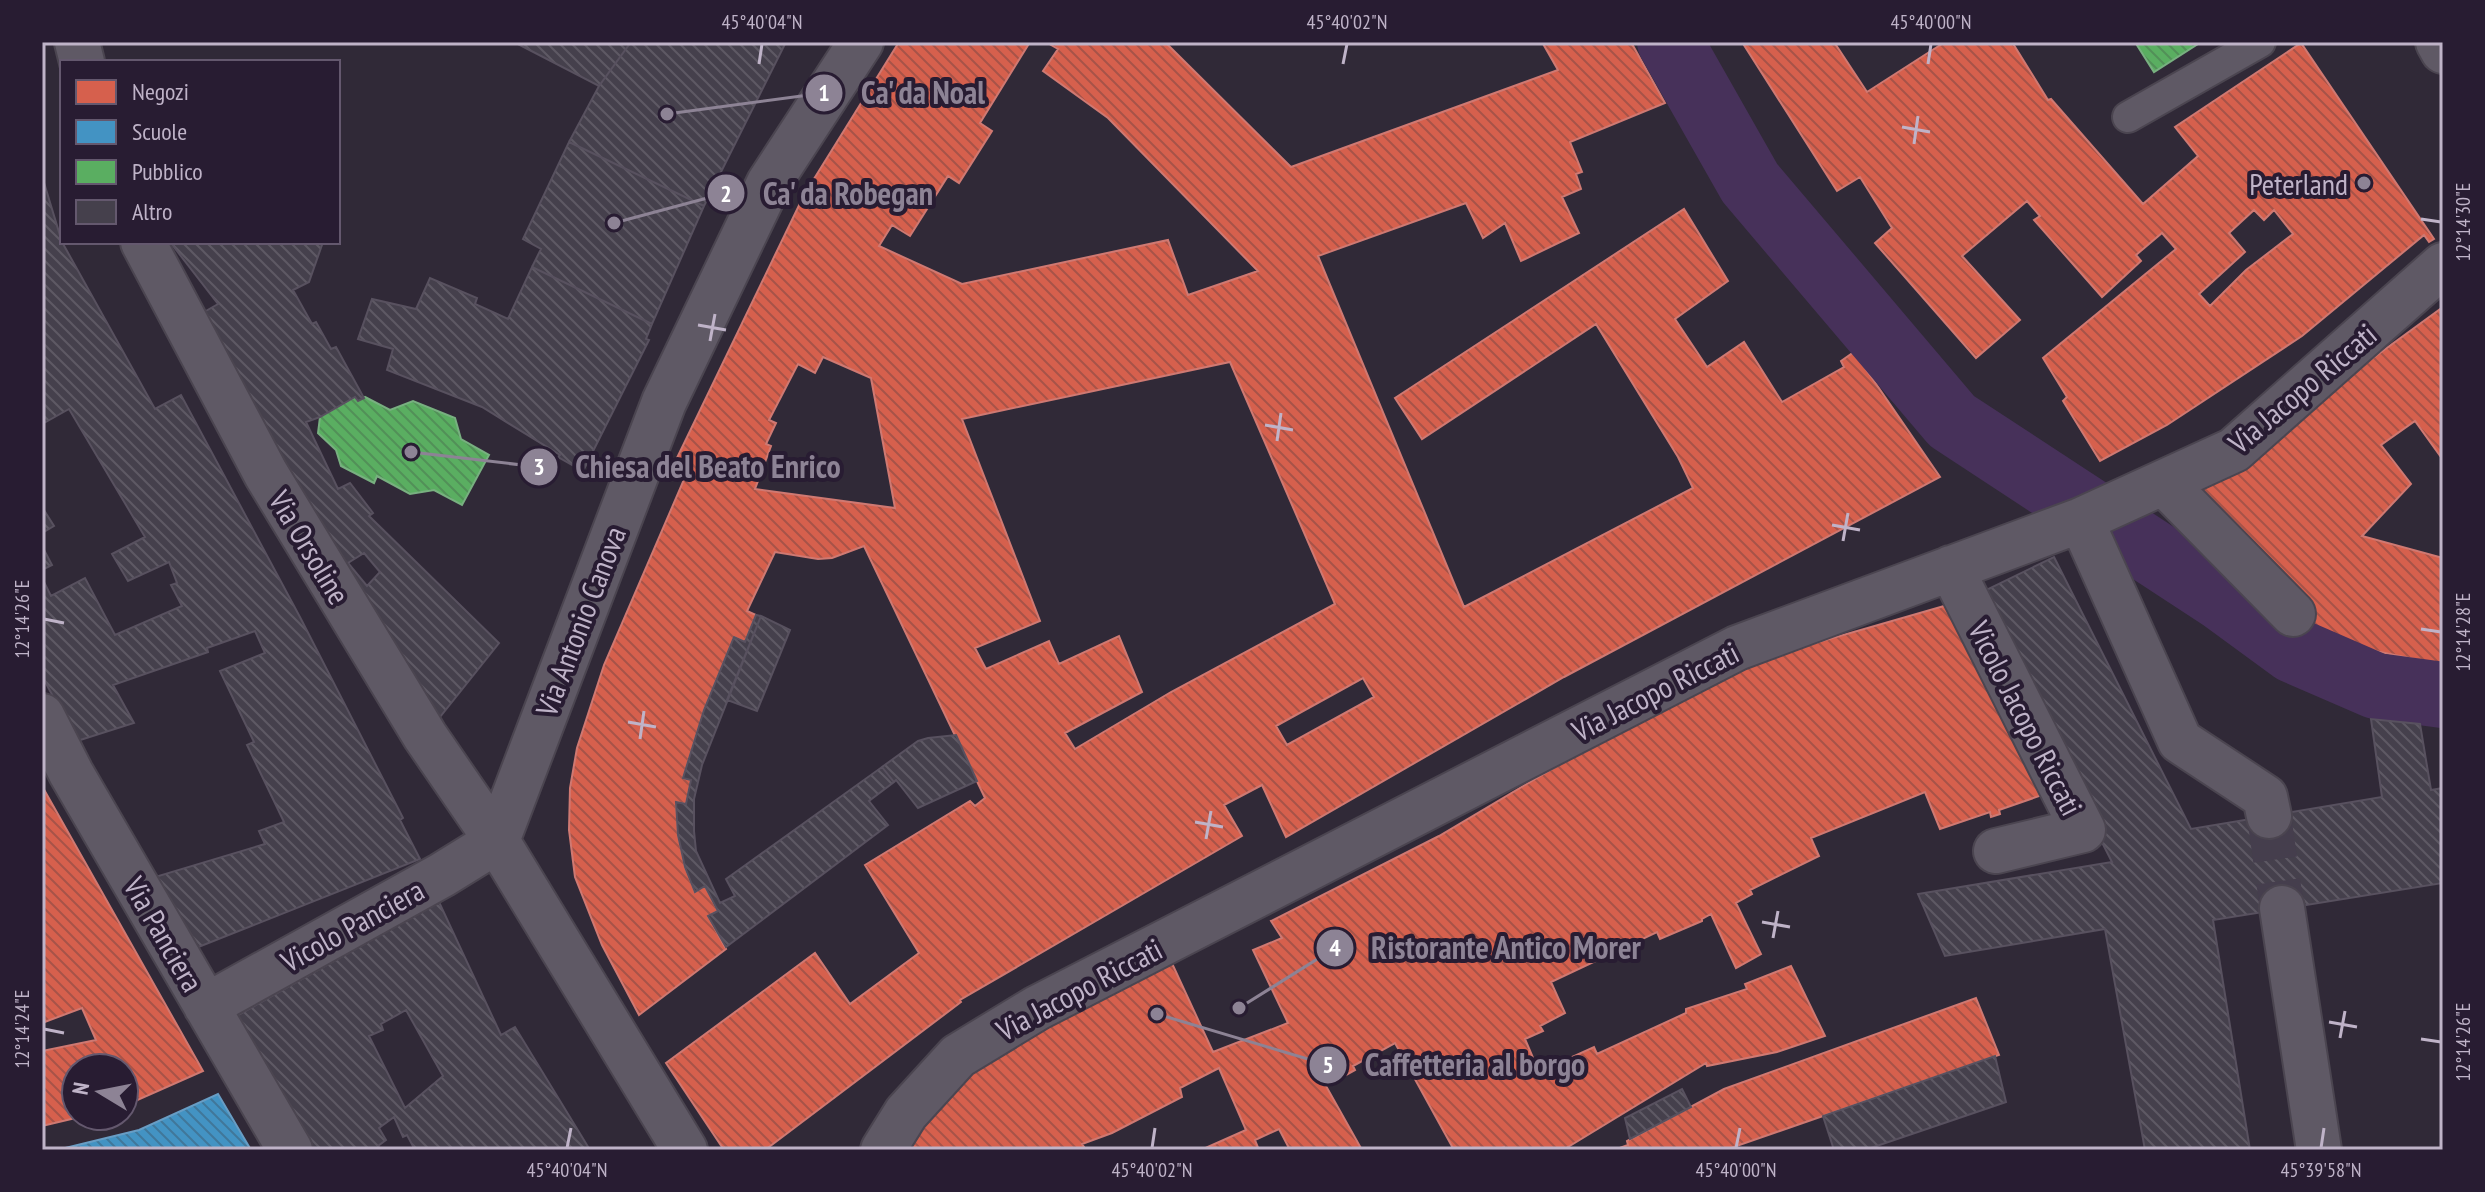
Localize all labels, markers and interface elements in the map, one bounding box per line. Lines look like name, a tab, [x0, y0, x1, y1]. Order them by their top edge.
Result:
text: 45°40'04"N	[722, 9, 802, 35]
text: 45°40'02"N	[1307, 9, 1387, 35]
text: 45°40'00"N	[1891, 9, 1971, 35]
legend	[60, 60, 340, 244]
callout: Ca' da Noal	[804, 65, 1002, 121]
text: Ca' da Noal	[861, 71, 985, 113]
text: Negozi	[132, 76, 189, 107]
text: 1	[818, 77, 830, 108]
text: Scuole	[132, 116, 187, 147]
text: Pubblico	[132, 156, 203, 187]
place label: Peterland	[2249, 164, 2348, 203]
callout: Ca' da Robegan	[706, 165, 951, 221]
text: Ca' da Robegan	[763, 172, 933, 214]
marker: Peterland	[2355, 174, 2373, 192]
text: 2	[720, 178, 732, 209]
text: 12°14'30"E	[2450, 183, 2476, 261]
text: Altro	[132, 196, 173, 227]
street label: Via Jacopo Riccati	[2219, 315, 2384, 462]
callout: Chiesa del Beato Enrico	[519, 439, 857, 495]
text: Chiesa del Beato Enrico	[575, 445, 841, 487]
text: 3	[533, 451, 545, 482]
street label: Via Orsoline	[260, 482, 359, 611]
street label: Via Antonio Canova	[526, 521, 634, 722]
text: 12°14'26"E	[9, 580, 35, 658]
text: 12°14'28"E	[2450, 593, 2476, 671]
street label: Vicolo Jacopo Riccati	[1960, 613, 2092, 822]
street label: Via Jacopo Riccati	[1564, 632, 1745, 750]
street label: Via Panciera	[115, 869, 213, 999]
street label: Vicolo Panciera	[273, 870, 430, 981]
callout: Ristorante Antico Morer	[1315, 920, 1658, 976]
text: Ristorante Antico Morer	[1371, 926, 1642, 968]
street label: Via Jacopo Riccati	[989, 929, 1169, 1049]
text: 4	[1329, 932, 1341, 963]
text: 12°14'24"E	[9, 990, 35, 1068]
text: 12°14'26"E	[2450, 1003, 2476, 1081]
callout: Caffetteria al borgo	[1308, 1037, 1601, 1093]
text: Caffetteria al borgo	[1365, 1043, 1585, 1085]
text: 5	[1322, 1049, 1334, 1080]
north arrow	[60, 1052, 140, 1132]
text: N	[65, 1080, 95, 1097]
text: 45°40'04"N	[527, 1157, 607, 1183]
text: 45°40'02"N	[1112, 1157, 1192, 1183]
text: 45°40'00"N	[1696, 1157, 1776, 1183]
text: 45°39'58"N	[2281, 1157, 2361, 1183]

